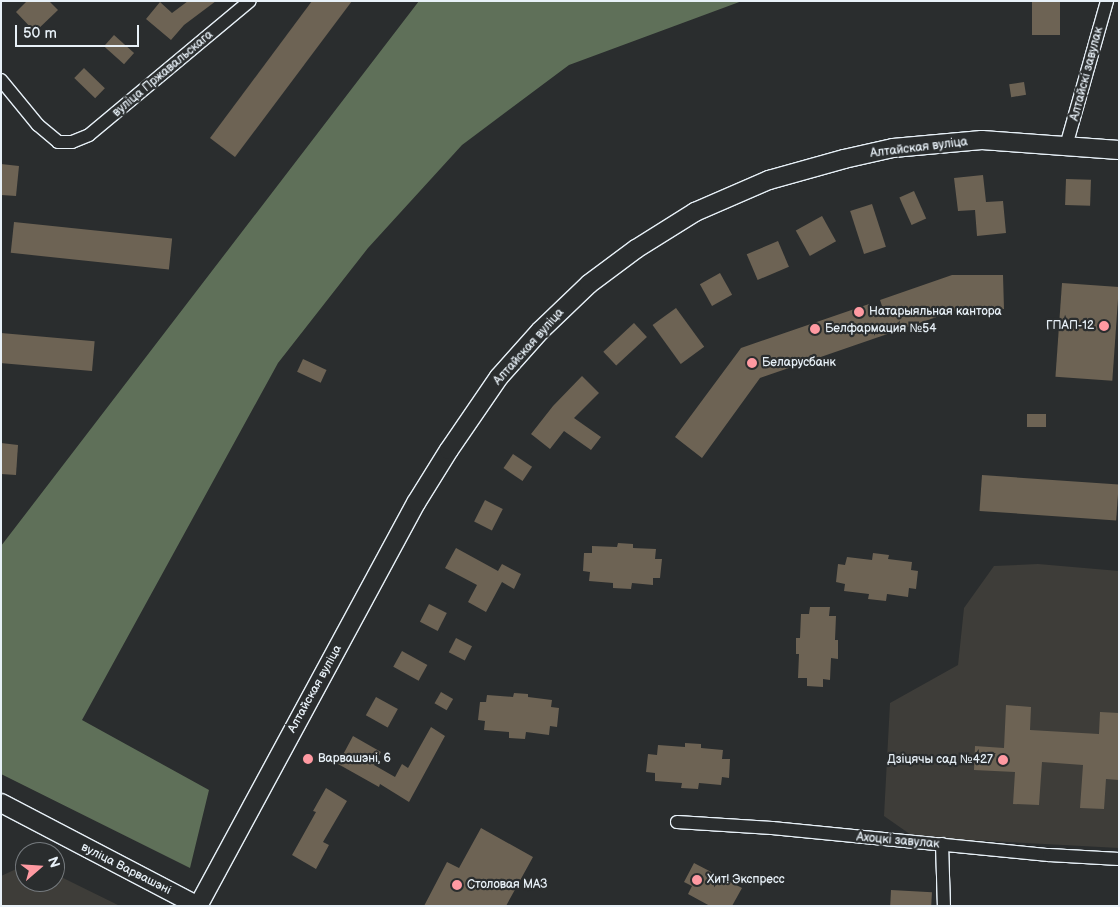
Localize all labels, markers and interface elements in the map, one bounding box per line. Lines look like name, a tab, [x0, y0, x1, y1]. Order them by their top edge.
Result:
scale bar	[18, 15, 141, 47]
text: 50 m	[23, 24, 57, 43]
street label: Алтайскі завулак	[1068, 25, 1106, 123]
street label: вуліца Пржавальскага	[110, 28, 216, 120]
street label: Алтайская вуліца	[869, 135, 969, 161]
place label: Натарыяльная кантора	[869, 305, 1002, 319]
street label: Алтайская вуліца	[491, 306, 567, 388]
marker: Натарыяльная кантора	[853, 306, 865, 318]
place label: ГПАП-12	[1046, 319, 1094, 333]
marker: ГПАП-12	[1098, 320, 1110, 332]
place label: Белфармация №54	[825, 322, 936, 336]
marker: Белфармация №54	[809, 323, 821, 335]
place label: Беларусбанк	[762, 356, 836, 370]
marker: Беларусбанк	[746, 357, 758, 369]
street label: Алтайская вуліца	[285, 643, 345, 735]
place label: Варвашэні, 6	[318, 752, 391, 766]
marker: Варвашэні, 6	[302, 753, 314, 765]
place label: Дзіцячы сад №427	[887, 753, 993, 767]
marker: Дзіцячы сад №427	[997, 754, 1009, 766]
street label: Ахоцкі завулак	[856, 830, 940, 852]
street label: вуліца Варвашэні	[79, 840, 173, 898]
north arrow	[15, 842, 65, 892]
text: N	[44, 855, 63, 870]
place label: Хит! Экспресс	[707, 873, 785, 887]
marker: Хит! Экспресс	[691, 874, 703, 886]
place label: Столовая МАЗ	[467, 878, 547, 892]
marker: Столовая МАЗ	[451, 879, 463, 891]

